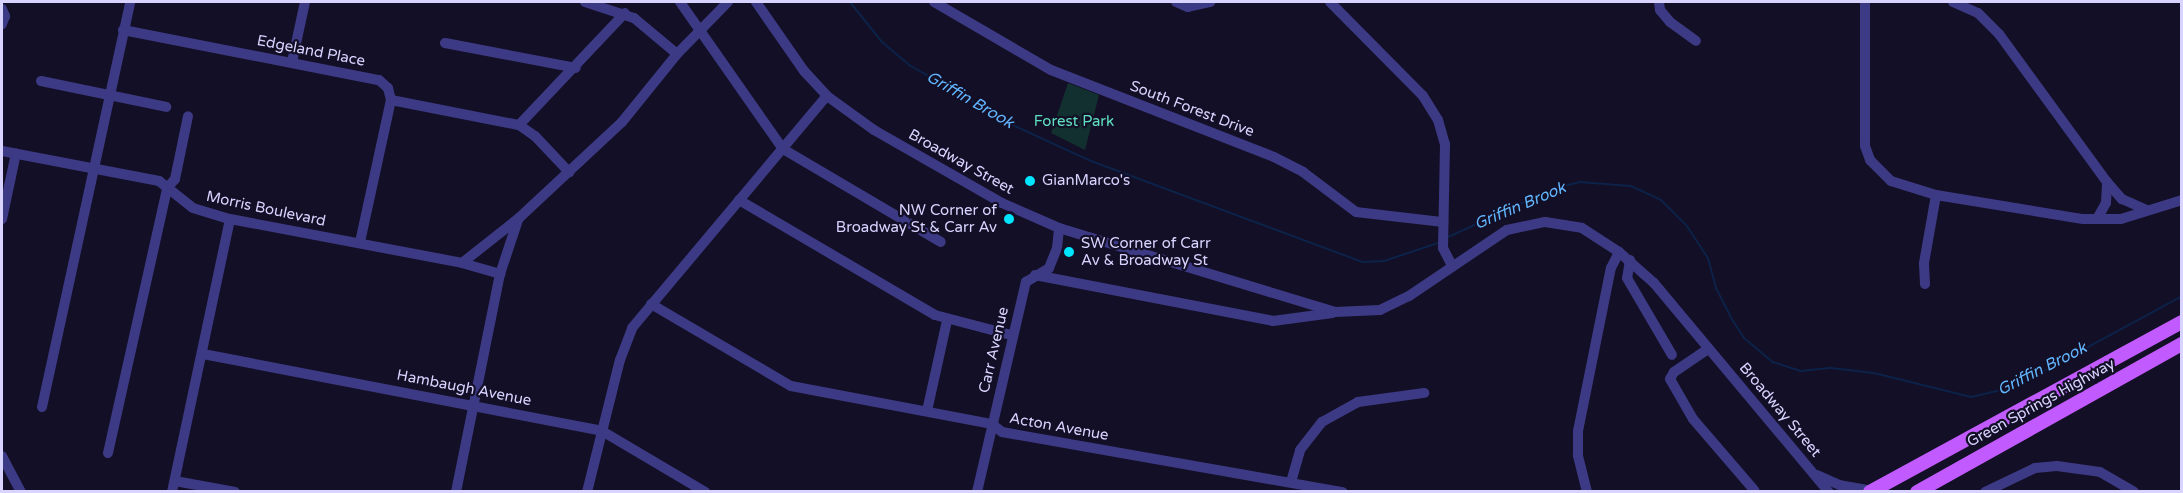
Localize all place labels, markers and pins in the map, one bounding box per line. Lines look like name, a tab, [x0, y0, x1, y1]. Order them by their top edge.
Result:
place label: GianMarco's	[1042, 172, 1130, 190]
marker: GianMarco's	[1023, 174, 1037, 188]
place label: NW Corner of Broadway St & Carr Av	[836, 201, 997, 236]
marker: NW Corner of Broadway St & Carr Av	[1002, 212, 1016, 226]
place label: SW Corner of Carr Av & Broadway St	[1081, 234, 1211, 269]
marker: SW Corner of Carr Av & Broadway St	[1062, 245, 1076, 259]

